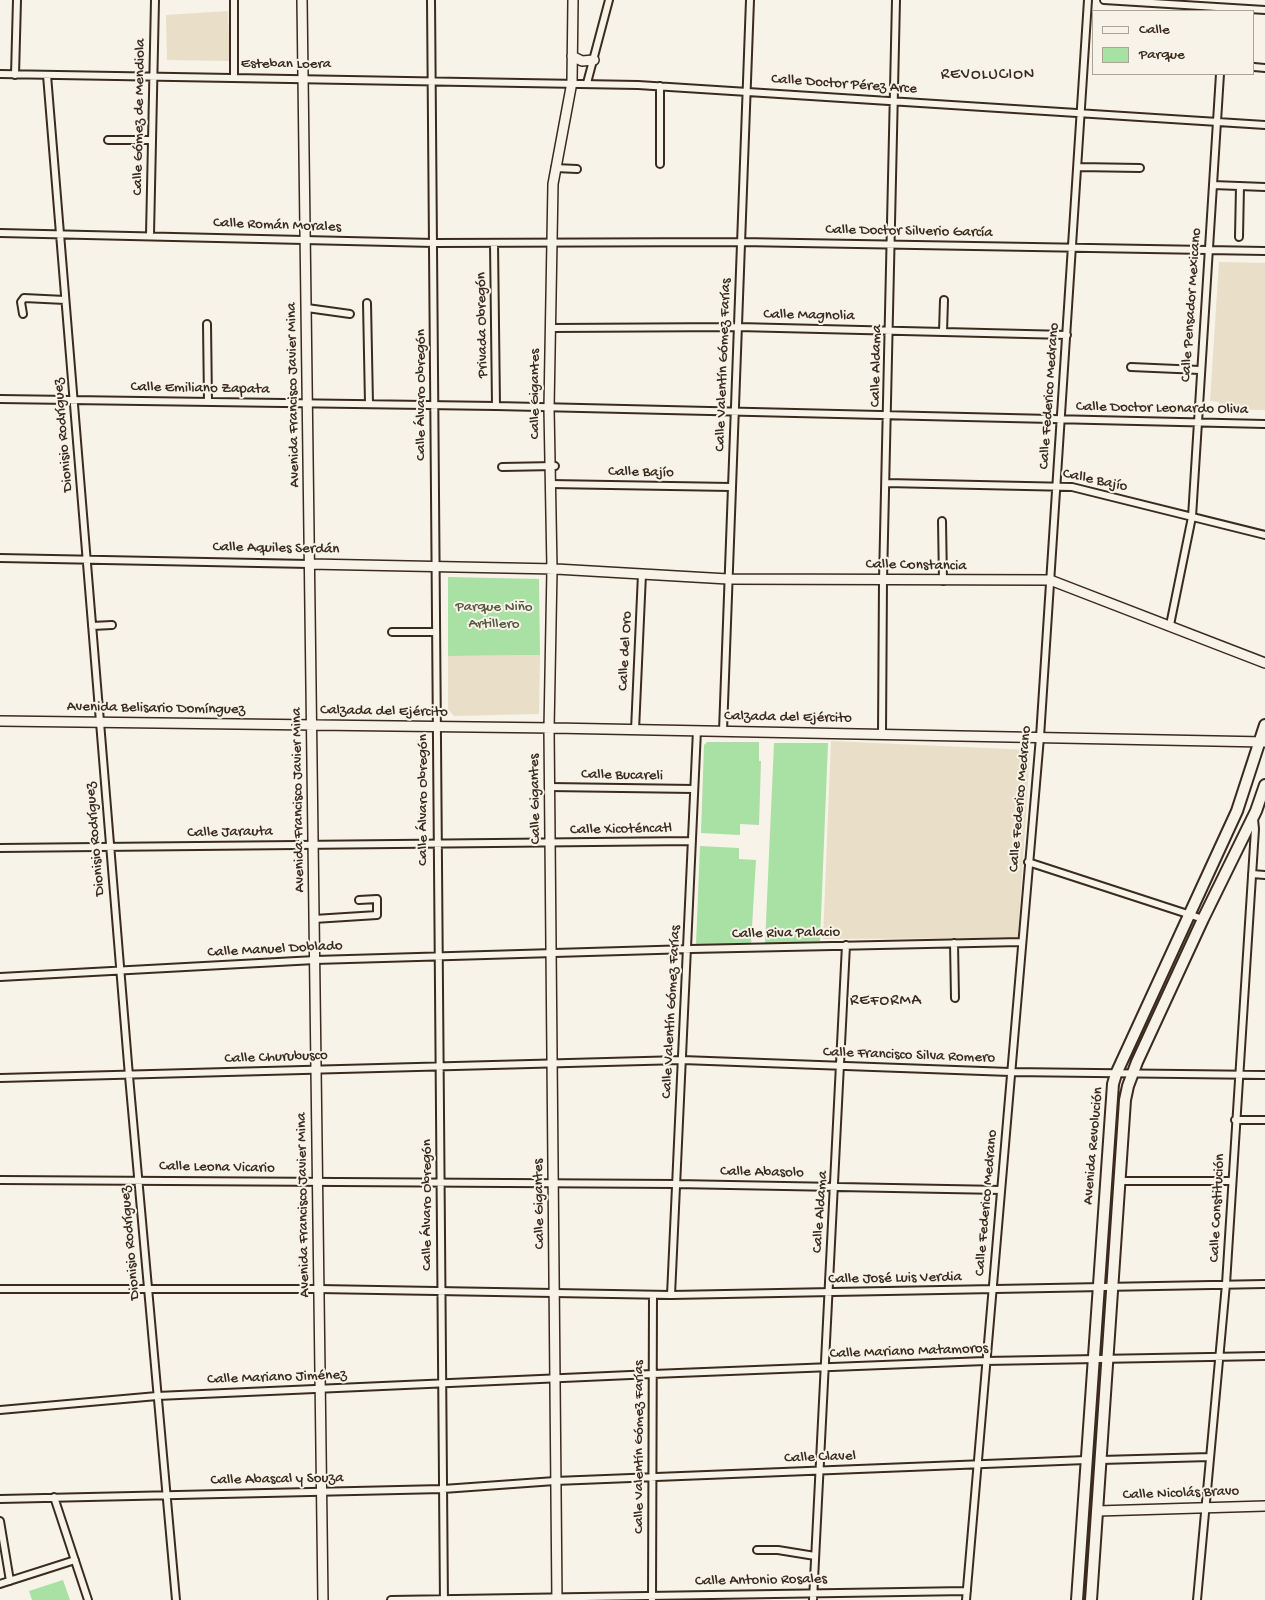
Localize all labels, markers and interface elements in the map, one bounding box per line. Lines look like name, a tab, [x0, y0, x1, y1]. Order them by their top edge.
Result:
legend	[1092, 10, 1255, 75]
text: Calle	[1139, 21, 1170, 39]
street label: Calle Gómez de Mendiola	[130, 38, 150, 196]
text: Parque	[1139, 46, 1185, 64]
street label: Esteban Loera	[241, 56, 331, 74]
district label: REVOLUCION	[939, 66, 1037, 86]
street label: Calle Doctor Pérez Arce	[771, 71, 917, 99]
street label: Calle Román Morales	[213, 215, 341, 237]
street label: Calle Doctor Silverio García	[825, 222, 993, 242]
street label: Calle Pensador Mexicano	[1178, 227, 1206, 383]
street label: Privada Obregón	[473, 272, 493, 378]
street label: Calle Valentín Gómez Farías	[712, 278, 736, 452]
street label: Avenida Francisco Javier Mina	[283, 302, 305, 488]
street label: Calle Magnolia	[763, 306, 855, 326]
street label: Calle Federico Medrano	[1036, 322, 1064, 470]
street label: Calle Aldama	[867, 325, 887, 407]
street label: Calle Álvaro Obregón	[413, 329, 431, 461]
street label: Calle Gigantes	[527, 349, 545, 439]
street label: Dionisio Rodríguez	[50, 377, 78, 493]
street label: Calle Emiliano Zapata	[130, 379, 270, 399]
street label: Calle Doctor Leonardo Oliva	[1076, 398, 1248, 420]
street label: Calle Bajío	[608, 463, 674, 483]
street label: Calle Bajío	[1061, 465, 1129, 497]
street label: Calle Aquiles Serdán	[212, 539, 340, 559]
street label: Calle Constancia	[865, 556, 967, 576]
park label: Parque Niño Artillero	[455, 599, 533, 634]
street label: Calle del Oro	[615, 611, 637, 691]
street label: Avenida Belisario Domínguez	[67, 698, 245, 720]
street label: Calzada del Ejército	[320, 702, 448, 722]
street label: Avenida Francisco Javier Mina	[288, 707, 310, 893]
street label: Calzada del Ejército	[724, 708, 852, 728]
street label: Calle Federico Medrano	[1006, 725, 1036, 873]
street label: Calle Álvaro Obregón	[415, 734, 433, 866]
street label: Calle Gigantes	[526, 754, 546, 844]
street label: Calle Bucareli	[581, 766, 663, 786]
street label: Dionisio Rodríguez	[82, 781, 110, 897]
street label: Calle Xicoténcatl	[570, 820, 672, 840]
street label: Calle Jarauta	[187, 823, 273, 843]
street label: Calle Riva Palacio	[732, 924, 840, 944]
street label: Calle Valentín Gómez Farías	[658, 925, 686, 1099]
street label: Calle Manuel Doblado	[207, 937, 343, 963]
district label: REFORMA	[849, 992, 923, 1012]
street label: Calle Francisco Silva Romero	[823, 1044, 995, 1068]
street label: Calle Churubusco	[224, 1047, 328, 1069]
street label: Avenida Revolución	[1080, 1087, 1108, 1205]
street label: Avenida Francisco Javier Mina	[293, 1112, 315, 1298]
street label: Calle Federico Medrano	[972, 1129, 1002, 1277]
street label: Calle Álvaro Obregón	[419, 1139, 437, 1271]
street label: Calle Constitución	[1206, 1153, 1230, 1263]
street label: Calle Leona Vicario	[159, 1158, 275, 1178]
street label: Calle Gigantes	[530, 1159, 550, 1249]
street label: Calle Abasolo	[720, 1163, 804, 1183]
street label: Calle Aldama	[809, 1170, 833, 1254]
street label: Dionisio Rodríguez	[117, 1185, 145, 1301]
street label: Calle José Luis Verdia	[828, 1269, 962, 1289]
street label: Calle Mariano Matamoros	[829, 1340, 989, 1364]
street label: Calle Valentín Gómez Farías	[631, 1360, 649, 1534]
street label: Calle Mariano Jiménez	[207, 1367, 347, 1389]
street label: Calle Clavel	[784, 1448, 856, 1468]
street label: Calle Abascal y Souza	[210, 1470, 344, 1490]
street label: Calle Nicolás Bravo	[1122, 1483, 1240, 1505]
street label: Calle Antonio Rosales	[695, 1571, 827, 1591]

